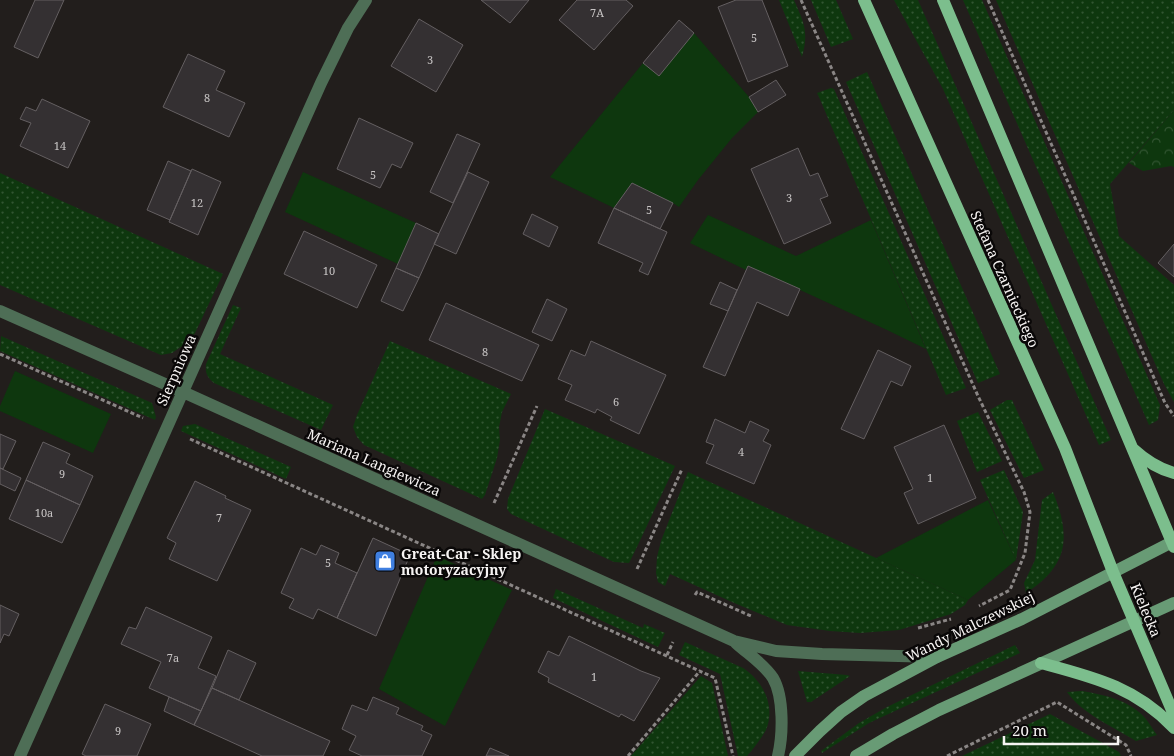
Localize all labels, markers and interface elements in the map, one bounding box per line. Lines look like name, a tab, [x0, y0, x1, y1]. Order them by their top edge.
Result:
house number: 7A	[590, 5, 604, 20]
house number: 5	[751, 30, 757, 45]
house number: 3	[427, 52, 433, 67]
house number: 8	[204, 90, 210, 105]
house number: 14	[54, 138, 66, 153]
house number: 5	[370, 167, 376, 182]
house number: 3	[786, 190, 792, 205]
house number: 12	[191, 195, 203, 210]
house number: 5	[646, 202, 652, 217]
street label: Stefana Czarnieckiego	[966, 208, 1044, 350]
house number: 10	[323, 263, 335, 278]
street label: Sierpniowa	[152, 331, 200, 409]
house number: 8	[482, 344, 488, 359]
house number: 6	[613, 394, 619, 409]
street label: Mariana Langiewicza	[304, 424, 444, 500]
house number: 4	[738, 444, 744, 459]
house number: 9	[59, 466, 65, 481]
house number: 1	[927, 470, 933, 485]
house number: 10a	[35, 505, 53, 520]
house number: 7	[216, 510, 222, 525]
place label: Great-Car - Sklep motoryzacyjny	[401, 544, 521, 579]
shop icon: Great-Car - Sklep motoryzacyjny	[373, 549, 397, 573]
house number: 5	[325, 555, 331, 570]
street label: Kielecka	[1126, 580, 1166, 640]
street label: Wandy Malczewskiej	[903, 587, 1037, 665]
house number: 7a	[167, 650, 179, 665]
house number: 1	[591, 669, 597, 684]
scale bar	[1004, 714, 1118, 746]
text: 20 m	[1012, 720, 1047, 740]
house number: 9	[115, 723, 121, 738]

